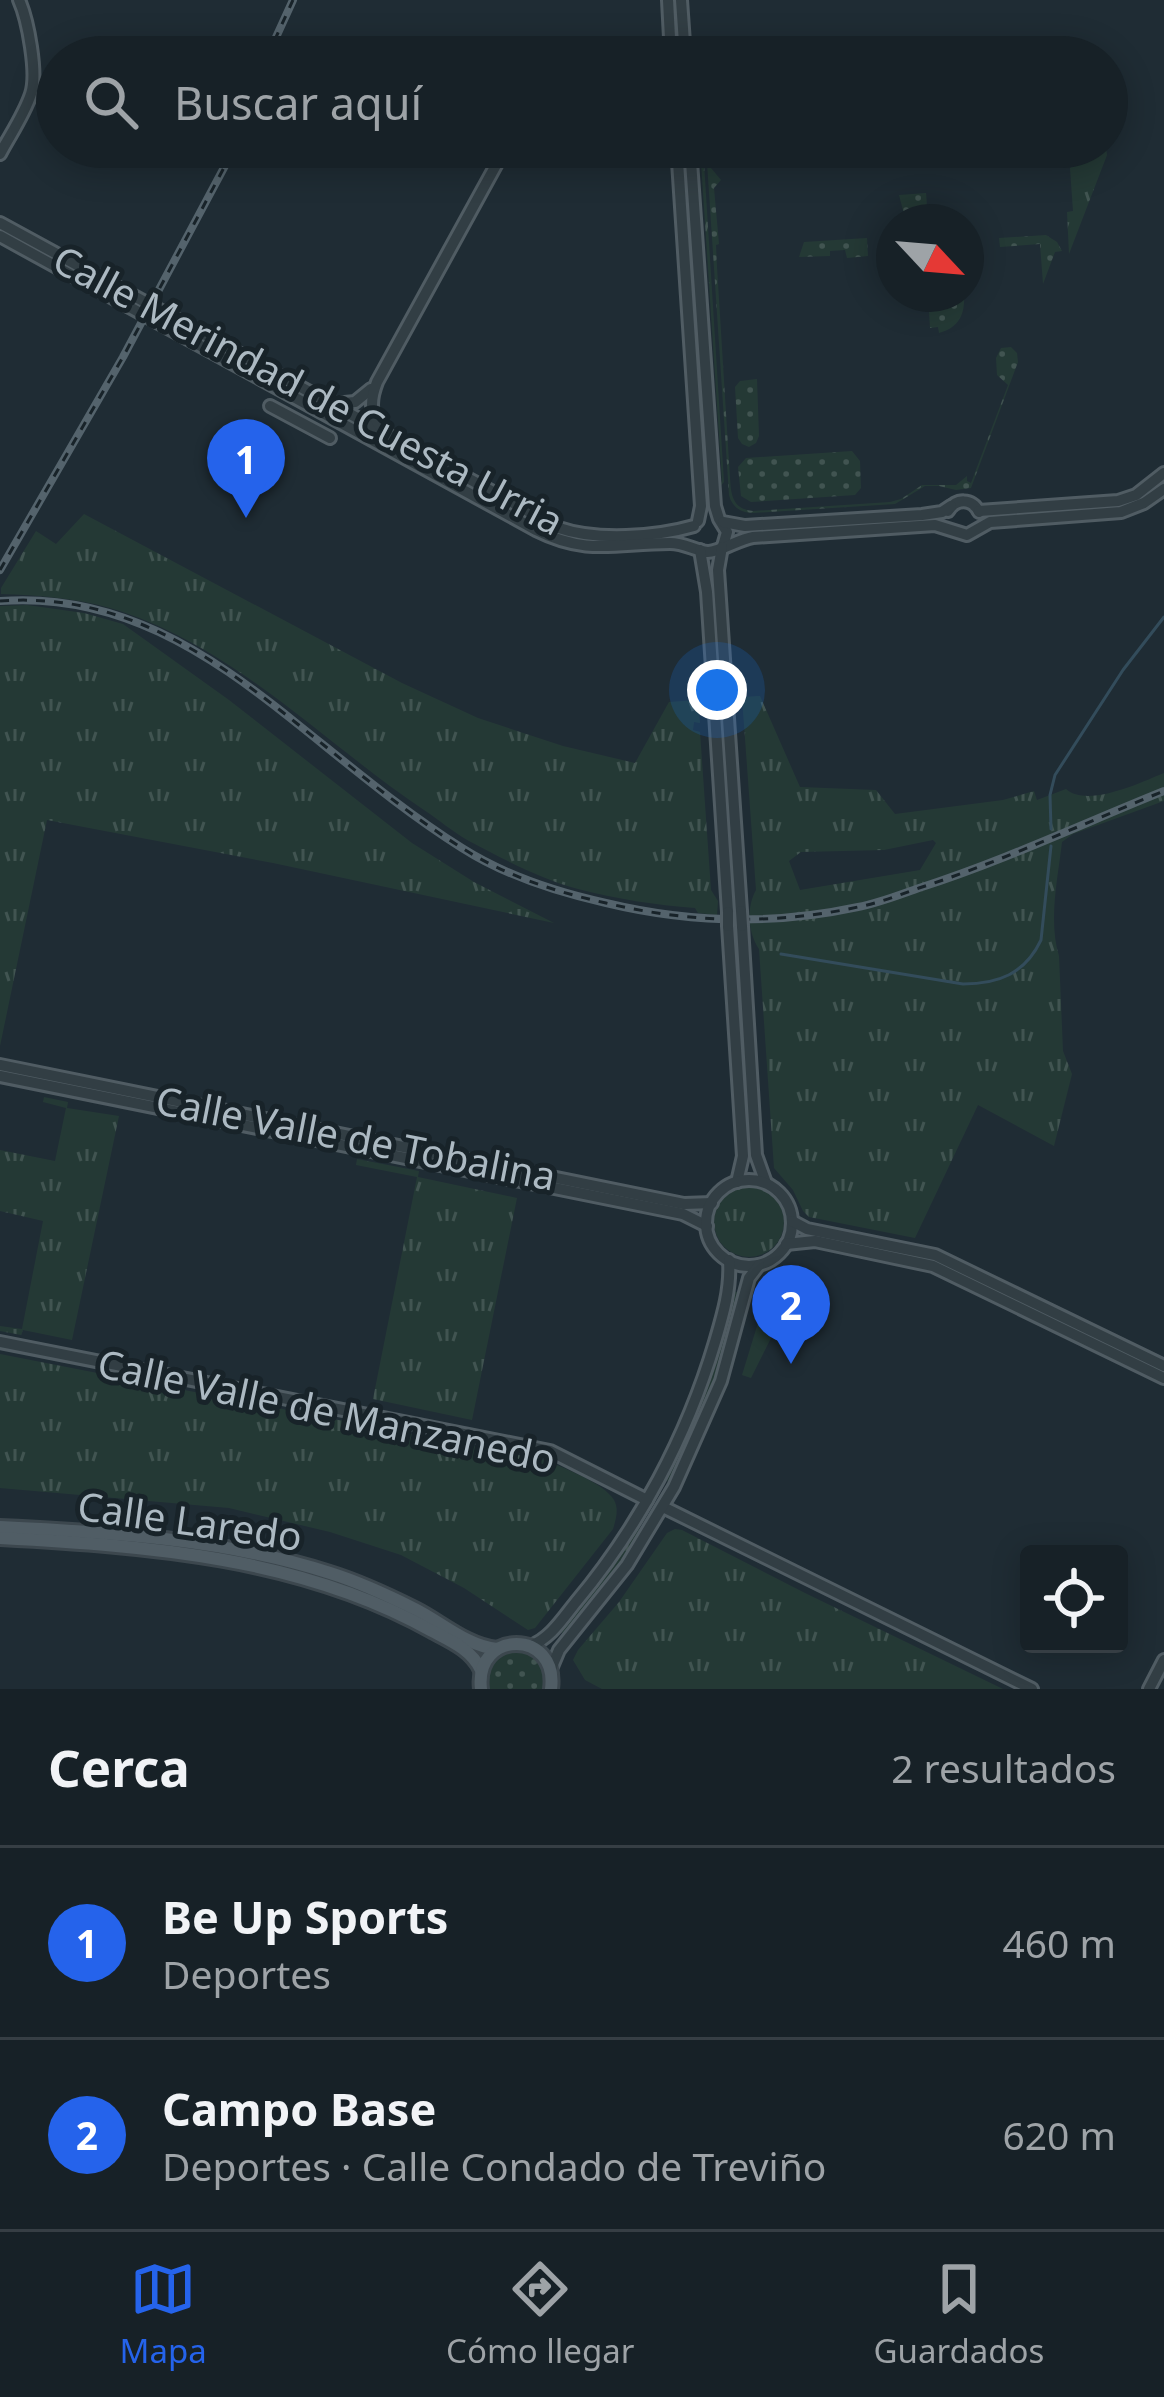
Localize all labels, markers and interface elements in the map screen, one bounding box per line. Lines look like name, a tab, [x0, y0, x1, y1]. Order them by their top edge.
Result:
search box	[36, 36, 1128, 168]
icon: search	[78, 69, 144, 135]
text: Buscar aquí	[174, 72, 422, 133]
north arrow	[876, 204, 984, 312]
street label: Calle Merindad de Cuesta Urria	[45, 232, 573, 546]
pin: 1	[207, 419, 285, 518]
your location	[687, 660, 747, 720]
street label: Calle Valle de Tobalina	[152, 1072, 560, 1202]
pin: 2	[752, 1265, 830, 1364]
street label: Calle Valle de Manzanedo	[93, 1336, 561, 1484]
street label: Calle Laredo	[74, 1478, 306, 1562]
map controls	[1020, 1545, 1128, 1653]
button: locate	[1020, 1545, 1128, 1653]
text: Cerca	[48, 1732, 190, 1802]
text: 2 resultados	[891, 1741, 1116, 1794]
text: Be Up Sports	[162, 1886, 448, 1947]
text: 1	[76, 1916, 98, 1969]
text: 460 m	[1002, 1916, 1116, 1969]
text: Deportes	[162, 1947, 331, 2000]
text: Campo Base	[162, 2078, 436, 2139]
text: 2	[76, 2108, 98, 2161]
text: 620 m	[1002, 2108, 1116, 2161]
text: Deportes · Calle Condado de Treviño	[162, 2139, 826, 2192]
tab: Mapa	[120, 2256, 207, 2373]
tab: Cómo llegar	[446, 2256, 634, 2373]
tab: Guardados	[874, 2256, 1044, 2373]

